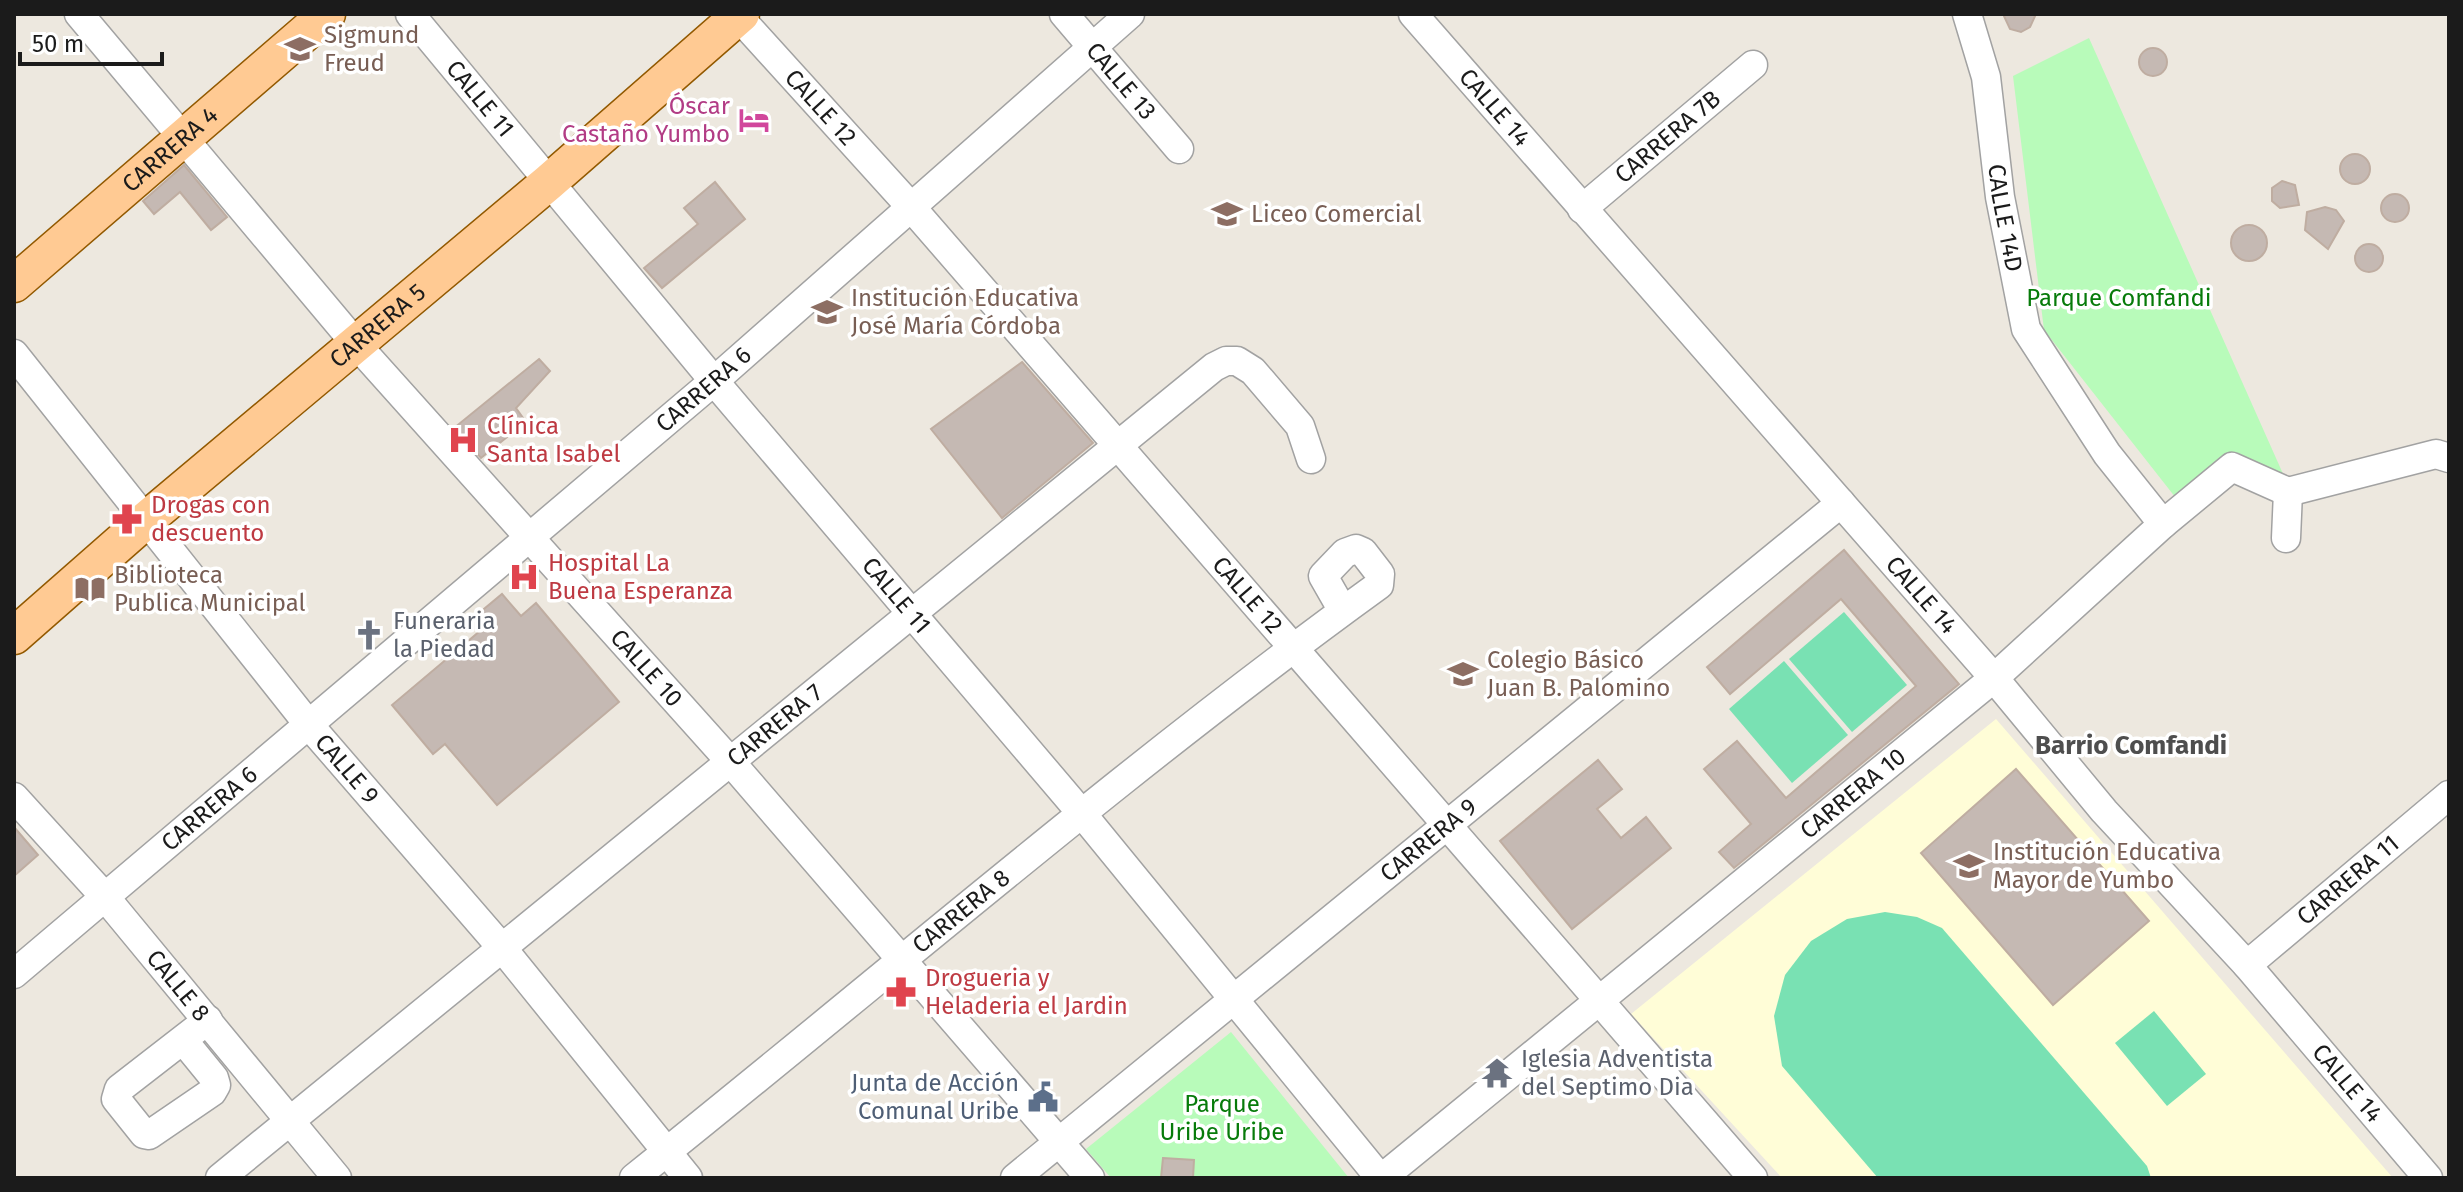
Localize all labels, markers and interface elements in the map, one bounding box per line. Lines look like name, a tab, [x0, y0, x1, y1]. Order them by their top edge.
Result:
scale bar	[20, 16, 162, 66]
place label: Sigmund Freud	[324, 21, 419, 77]
text: 50 m	[32, 30, 84, 58]
school or university icon: Sigmund Freud	[283, 32, 317, 66]
street label: CALLE 13	[1080, 37, 1162, 125]
street label: CALLE 11	[440, 55, 520, 143]
street label: CALLE 14	[1453, 63, 1536, 152]
street label: CALLE 12	[779, 64, 862, 151]
street label: CARRERA 7B	[1609, 85, 1726, 189]
place label: Óscar Castaño Yumbo	[562, 91, 731, 148]
street label: CARRERA 4	[117, 101, 223, 198]
hotel icon: Óscar Castaño Yumbo	[737, 103, 771, 137]
street label: CALLE 14D	[1982, 162, 2028, 274]
school or university icon: Liceo Comercial	[1210, 197, 1244, 231]
place label: Liceo Comercial	[1251, 200, 1421, 228]
street label: CARRERA 5	[324, 278, 431, 374]
place label: Institución Educativa José María Córdoba	[851, 284, 1079, 340]
park label: Parque Comfandi	[2026, 284, 2212, 312]
school or university icon: Institución Educativa José María Córdoba	[810, 295, 844, 329]
street label: CARRERA 6	[650, 341, 757, 438]
place label: Clínica Santa Isabel	[487, 412, 621, 468]
hospital icon: Clínica Santa Isabel	[446, 423, 480, 457]
place label: Drogas con descuento	[151, 491, 271, 547]
pharmacy icon: Drogas con descuento	[110, 502, 144, 536]
place label: Hospital La Buena Esperanza	[548, 549, 733, 605]
street label: CALLE 12	[1206, 551, 1288, 639]
street label: CALLE 14	[1880, 551, 1963, 640]
street label: CALLE 11	[856, 552, 936, 639]
hospital icon: Hospital La Buena Esperanza	[507, 560, 541, 594]
place label: Biblioteca Publica Municipal	[114, 561, 306, 617]
library icon: Biblioteca Publica Municipal	[73, 572, 107, 606]
place label: Funeraria la Piedad	[393, 607, 496, 663]
church icon: Funeraria la Piedad	[352, 618, 386, 652]
street label: CALLE 10	[605, 624, 688, 712]
place label: Colegio Básico Juan B. Palomino	[1487, 646, 1670, 702]
school or university icon: Colegio Básico Juan B. Palomino	[1446, 657, 1480, 691]
street label: CARRERA 7	[722, 678, 828, 772]
street label: CALLE 9	[309, 728, 385, 809]
district label: Barrio Comfandi	[2035, 730, 2227, 761]
street label: CARRERA 10	[1795, 742, 1911, 845]
street label: CARRERA 6	[156, 760, 263, 857]
street label: CARRERA 9	[1375, 792, 1482, 888]
street label: CARRERA 11	[2291, 829, 2405, 931]
place label: Institución Educativa Mayor de Yumbo	[1993, 838, 2221, 894]
school or university icon: Institución Educativa Mayor de Yumbo	[1952, 849, 1986, 883]
street label: CARRERA 8	[907, 863, 1015, 959]
street label: CALLE 8	[141, 944, 215, 1027]
place label: Drogueria y Heladeria el Jardin	[925, 964, 1128, 1020]
pharmacy icon: Drogueria y Heladeria el Jardin	[884, 975, 918, 1009]
street label: CALLE 14	[2306, 1038, 2388, 1128]
place label: Iglesia Adventista del Septimo Dia	[1521, 1045, 1713, 1101]
temple icon: Iglesia Adventista del Septimo Dia	[1480, 1056, 1514, 1090]
place label: Junta de Acción Comunal Uribe	[851, 1069, 1019, 1125]
public building icon: Junta de Acción Comunal Uribe	[1026, 1080, 1060, 1114]
park label: Parque Uribe Uribe	[1160, 1090, 1284, 1146]

